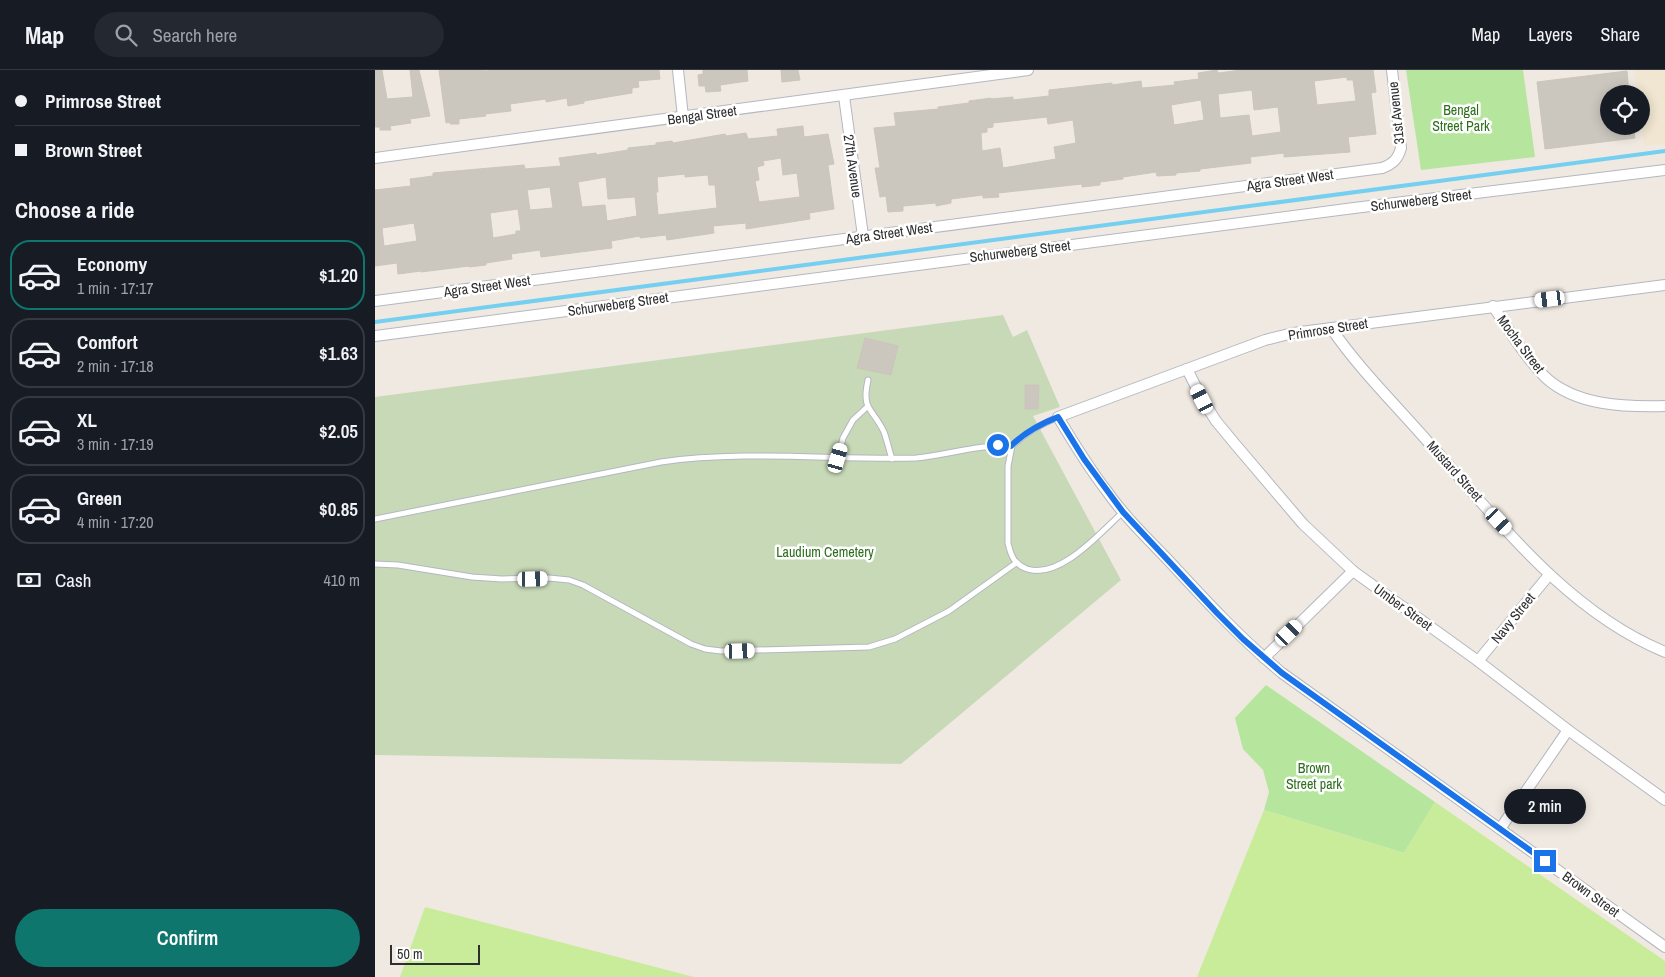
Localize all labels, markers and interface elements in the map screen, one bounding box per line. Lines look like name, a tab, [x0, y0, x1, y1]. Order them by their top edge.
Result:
search box	[94, 12, 444, 57]
text: Map	[25, 19, 64, 51]
icon: search	[112, 21, 140, 49]
text: Search here	[152, 22, 237, 48]
text: Map	[1472, 22, 1500, 47]
text: Layers	[1528, 22, 1573, 47]
text: Share	[1601, 22, 1640, 47]
street label: 31st Avenue	[1384, 81, 1408, 145]
map controls	[1600, 85, 1650, 135]
button: locate	[1600, 85, 1650, 135]
text: Primrose Street	[45, 88, 161, 114]
street label: Bengal Street	[666, 101, 738, 129]
park label: Bengal Street Park	[1432, 101, 1490, 135]
street label: 27th Avenue	[840, 133, 866, 199]
text: Brown Street	[45, 137, 142, 163]
street label: Agra Street West	[1245, 165, 1334, 195]
street label: Schurweberg Street	[1370, 185, 1472, 215]
text: Choose a ride	[15, 195, 134, 225]
street label: Agra Street West	[844, 218, 933, 248]
street label: Schurweberg Street	[969, 236, 1071, 266]
text: Economy	[77, 251, 147, 277]
icon: car	[17, 253, 62, 298]
text: $1.20	[319, 262, 358, 288]
street label: Agra Street West	[442, 271, 531, 301]
text: 1 min · 17:17	[77, 277, 154, 299]
street label: Schurweberg Street	[567, 288, 669, 320]
car	[1534, 290, 1565, 308]
street label: Mocha Street	[1493, 311, 1549, 377]
street label: Primrose Street	[1287, 314, 1369, 344]
text: Comfort	[77, 329, 138, 355]
icon: car	[17, 331, 62, 376]
text: $1.63	[319, 340, 358, 366]
text: 2 min · 17:18	[77, 355, 154, 377]
car	[1188, 382, 1215, 416]
text: XL	[77, 407, 97, 433]
icon: car	[17, 409, 62, 454]
text: $2.05	[319, 418, 358, 444]
text: 3 min · 17:19	[77, 433, 154, 455]
route start	[987, 434, 1009, 456]
street label: Mustard Street	[1423, 437, 1487, 505]
car	[826, 442, 849, 474]
text: Green	[77, 485, 122, 511]
icon: car	[17, 487, 62, 532]
text: $0.85	[319, 496, 358, 522]
car	[1483, 505, 1514, 537]
text: 4 min · 17:20	[77, 511, 154, 533]
park label: Laudium Cemetery	[776, 543, 874, 561]
icon: cash	[15, 566, 43, 594]
text: Cash	[55, 567, 91, 593]
text: 410 m	[324, 569, 360, 591]
car	[517, 571, 548, 587]
street label: Umber Street	[1370, 580, 1436, 634]
street label: Navy Street	[1487, 589, 1539, 647]
car	[1273, 617, 1305, 649]
car	[724, 643, 755, 659]
park label: Brown Street park	[1286, 759, 1342, 793]
callout: 2 min	[1504, 788, 1586, 824]
text: 2 min	[1528, 795, 1562, 817]
route end	[1534, 850, 1556, 872]
street label: Brown Street	[1559, 867, 1623, 921]
button: Confirm	[15, 909, 360, 967]
scale bar	[390, 942, 480, 965]
text: 50 m	[397, 945, 423, 963]

